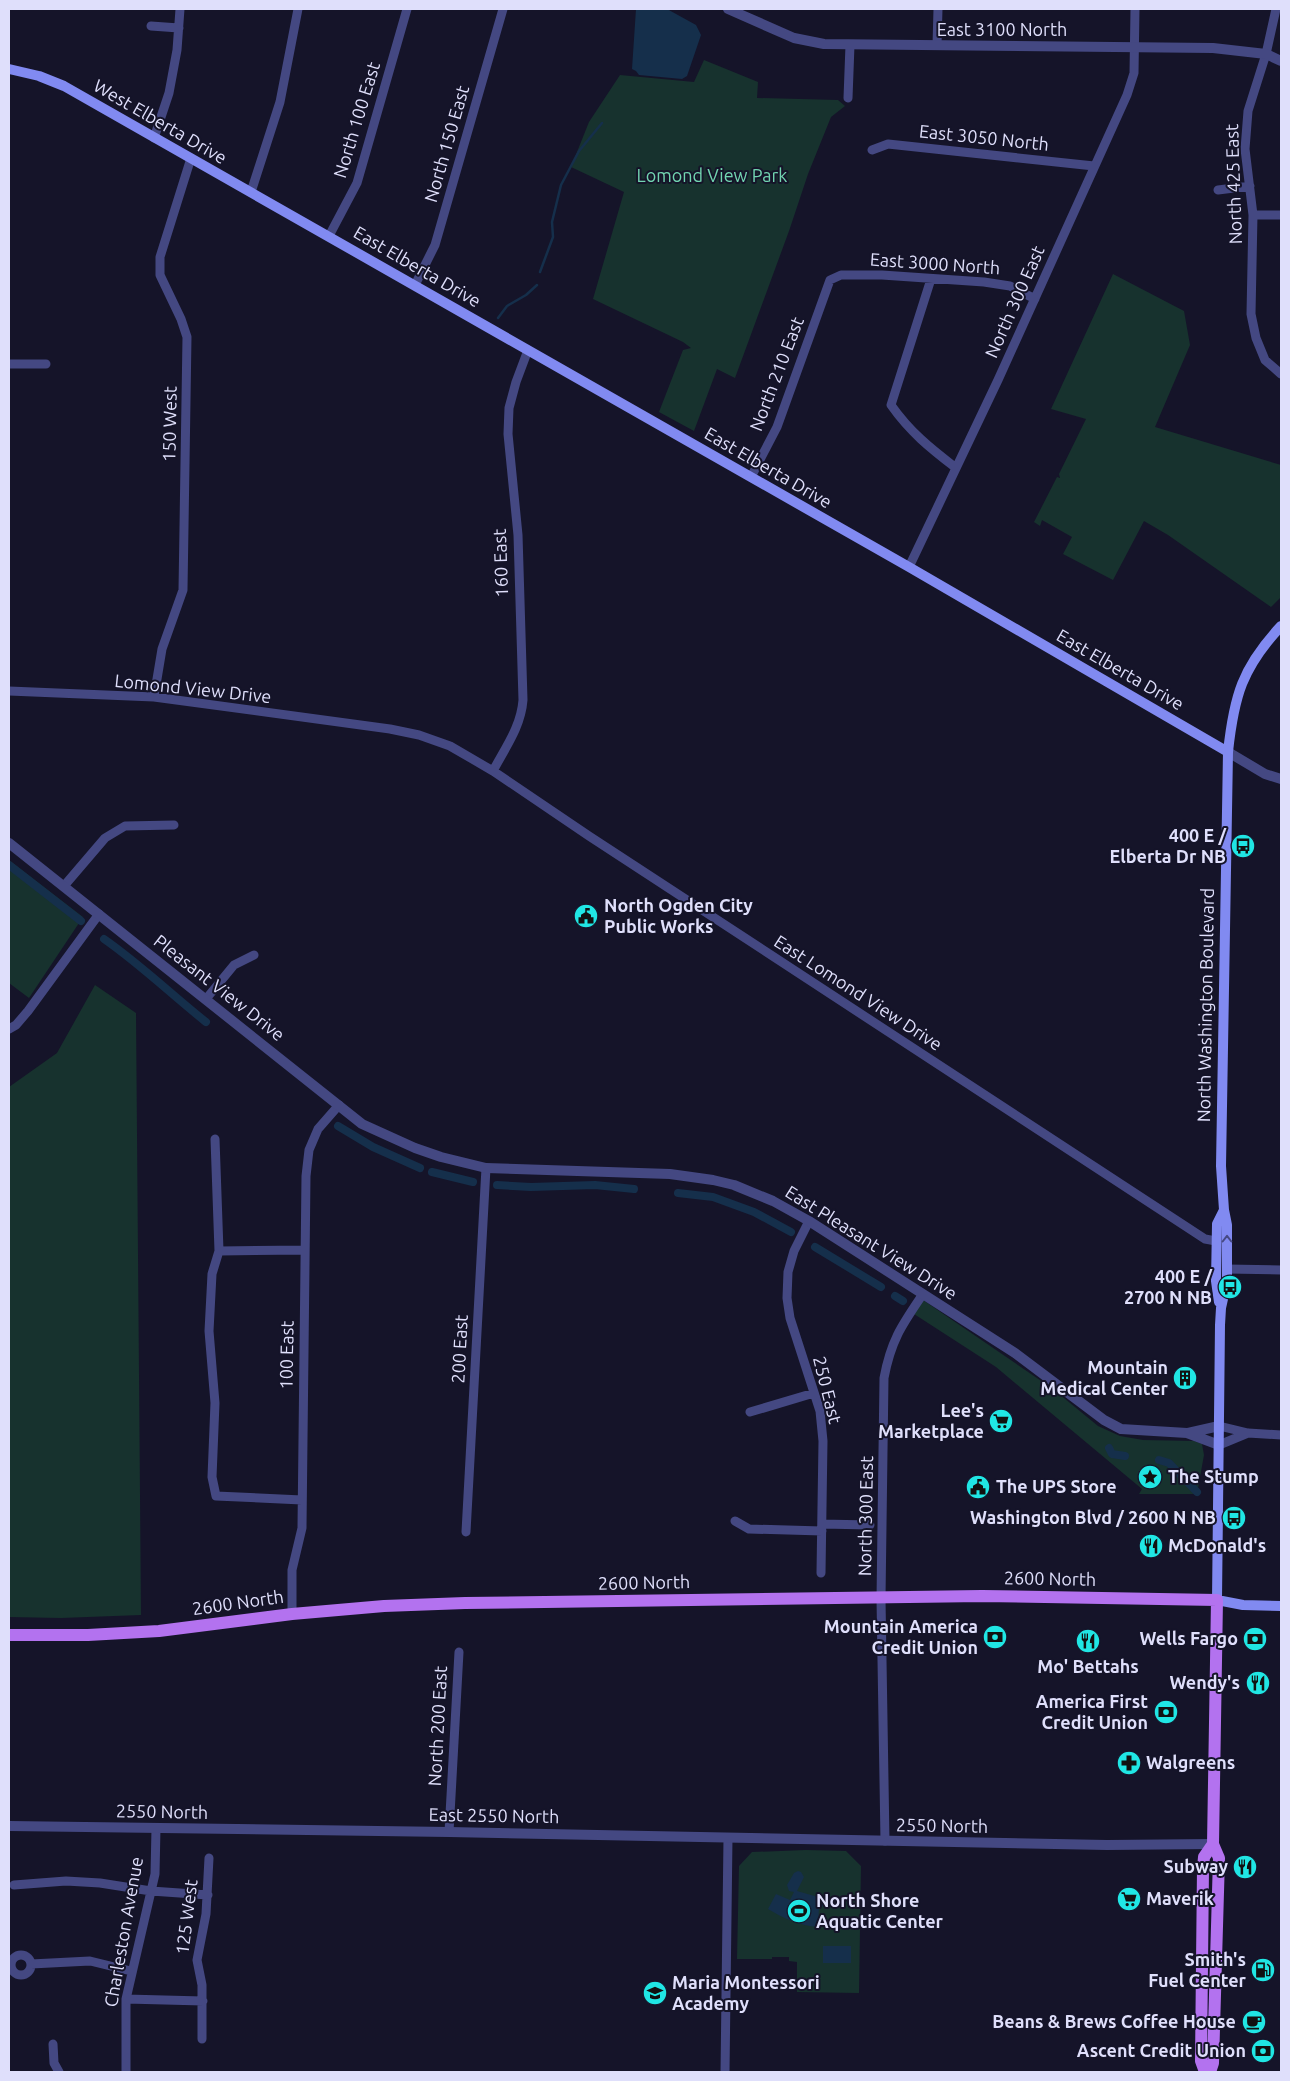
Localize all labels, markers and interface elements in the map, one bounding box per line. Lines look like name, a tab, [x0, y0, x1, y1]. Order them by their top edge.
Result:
street label: East 3100 North	[937, 19, 1067, 39]
street label: North 100 East	[329, 59, 383, 180]
street label: West Elberta Drive	[90, 75, 231, 167]
street label: North 150 East	[420, 83, 472, 204]
street label: East 3050 North	[918, 120, 1050, 154]
street label: North 425 East	[1221, 123, 1245, 245]
park label: Lomond View Park	[637, 165, 787, 185]
street label: East Elberta Drive	[350, 222, 485, 311]
street label: North 300 East	[980, 242, 1048, 361]
street label: East 3000 North	[869, 248, 1001, 278]
street label: North 210 East	[745, 314, 807, 433]
street label: 150 West	[158, 386, 180, 462]
street label: East Elberta Drive	[701, 423, 836, 512]
street label: 160 East	[489, 528, 511, 598]
street label: East Elberta Drive	[1053, 625, 1188, 714]
street label: Lomond View Drive	[114, 670, 273, 706]
place label: 400 E / Elberta Dr NB	[1110, 825, 1226, 866]
bus stop icon: 400 E / Elberta Dr NB	[1230, 833, 1256, 859]
street label: North Washington Boulevard	[1193, 888, 1217, 1122]
place label: North Ogden City Public Works	[604, 895, 753, 936]
public building icon: North Ogden City Public Works	[573, 903, 599, 929]
street label: Pleasant View Drive	[150, 930, 289, 1044]
street label: East Lomond View Drive	[771, 930, 946, 1054]
street label: East Pleasant View Drive	[782, 1181, 961, 1303]
one-way arrow	[1222, 1235, 1232, 1243]
place label: 400 E / 2700 N NB	[1124, 1266, 1212, 1307]
bus stop icon: 400 E / 2700 N NB	[1217, 1274, 1243, 1300]
street label: 200 East	[447, 1314, 471, 1384]
street label: 100 East	[275, 1320, 297, 1390]
street label: 250 East	[810, 1354, 846, 1426]
place label: Mountain Medical Center	[1040, 1357, 1169, 1398]
building icon: Mountain Medical Center	[1172, 1365, 1198, 1391]
place label: Lee's Marketplace	[878, 1400, 984, 1441]
supermarket icon: Lee's Marketplace	[988, 1408, 1014, 1434]
street label: North 300 East	[854, 1456, 876, 1576]
place icon: The Stump	[1137, 1464, 1163, 1490]
place label: The Stump	[1168, 1466, 1259, 1486]
public building icon: The UPS Store	[965, 1474, 991, 1500]
place label: The UPS Store	[996, 1476, 1117, 1496]
bus stop icon: Washington Blvd / 2600 N NB	[1221, 1505, 1247, 1531]
place label: Washington Blvd / 2600 N NB	[970, 1507, 1216, 1527]
restaurant icon: McDonald's	[1138, 1533, 1164, 1559]
place label: McDonald's	[1168, 1535, 1266, 1555]
street label: 2600 North	[1004, 1567, 1096, 1589]
street label: 2600 North	[598, 1571, 690, 1593]
street label: 2600 North	[191, 1586, 285, 1618]
place label: Mountain America Credit Union	[824, 1616, 978, 1657]
bank icon: Mountain America Credit Union	[982, 1624, 1008, 1650]
bank icon: Wells Fargo	[1242, 1626, 1268, 1652]
restaurant icon: Mo' Bettahs	[1075, 1628, 1101, 1654]
place label: Wells Fargo	[1139, 1628, 1238, 1648]
place label: Mo' Bettahs	[1037, 1656, 1139, 1676]
street label: North 200 East	[424, 1665, 450, 1787]
restaurant icon: Wendy's	[1245, 1670, 1271, 1696]
place label: Wendy's	[1169, 1672, 1240, 1692]
place label: America First Credit Union	[1036, 1691, 1148, 1732]
bank icon: America First Credit Union	[1153, 1699, 1179, 1725]
pharmacy icon: Walgreens	[1116, 1750, 1142, 1776]
place label: Walgreens	[1146, 1752, 1235, 1772]
street label: 2550 North	[116, 1800, 208, 1822]
street label: East 2550 North	[429, 1804, 560, 1826]
street label: 2550 North	[896, 1814, 988, 1836]
restaurant icon: Subway	[1232, 1854, 1258, 1880]
street label: Charleston Avenue	[100, 1855, 146, 2009]
place label: Subway	[1164, 1856, 1228, 1876]
street label: 125 West	[171, 1878, 201, 1956]
supermarket icon: Maverik	[1116, 1886, 1142, 1912]
place label: Maverik	[1146, 1888, 1214, 1908]
place label: North Shore Aquatic Center	[816, 1890, 944, 1931]
sports icon: North Shore Aquatic Center	[786, 1898, 812, 1924]
place label: Smith's Fuel Center	[1148, 1949, 1247, 1990]
fuel station icon: Smith's Fuel Center	[1250, 1957, 1276, 1983]
place label: Maria Montessori Academy	[672, 1972, 820, 2013]
school or university icon: Maria Montessori Academy	[642, 1980, 668, 2006]
cafe icon: Beans & Brews Coffee House	[1241, 2009, 1267, 2035]
place label: Beans & Brews Coffee House	[992, 2011, 1236, 2031]
bank icon: Ascent Credit Union	[1250, 2038, 1276, 2064]
place label: Ascent Credit Union	[1077, 2040, 1246, 2060]

